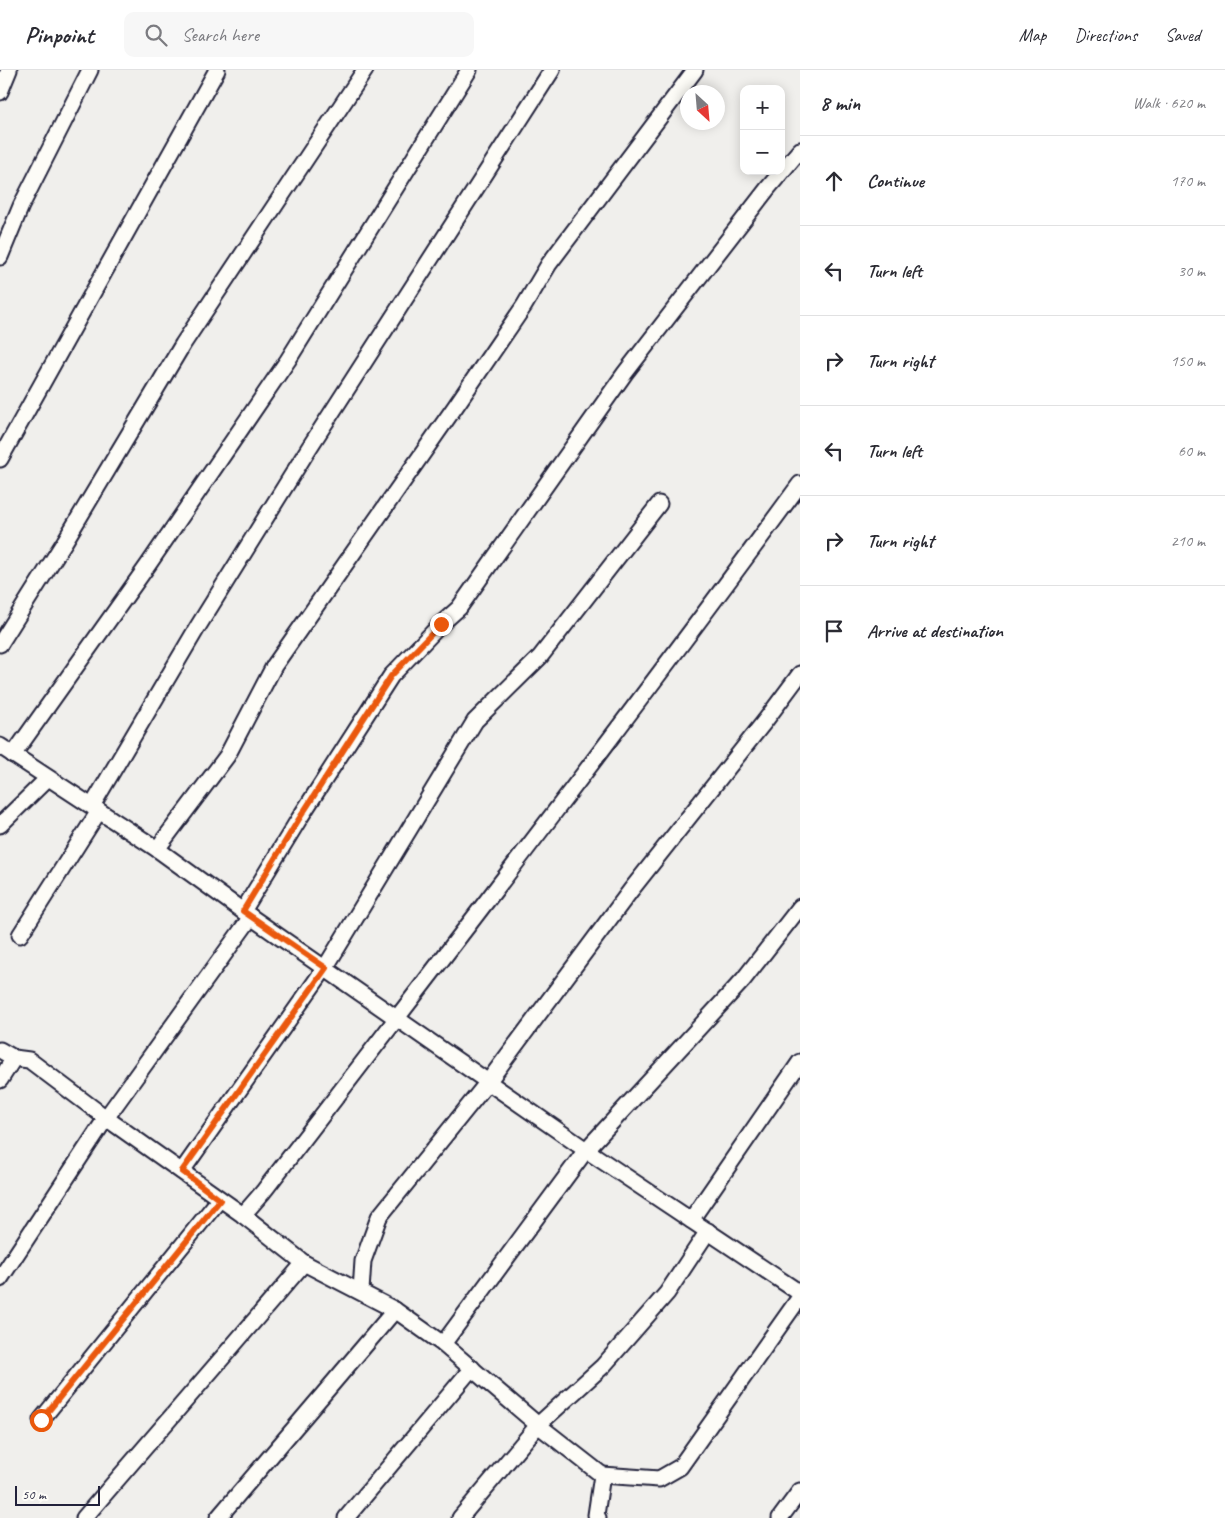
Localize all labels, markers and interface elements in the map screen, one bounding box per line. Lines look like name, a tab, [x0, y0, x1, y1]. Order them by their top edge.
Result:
search box	[124, 12, 474, 57]
text: Pinpoint	[25, 20, 94, 50]
icon: search	[142, 21, 170, 49]
text: Search here	[182, 23, 259, 47]
text: Map	[1019, 24, 1046, 46]
text: Directions	[1074, 24, 1137, 46]
text: Saved	[1165, 24, 1200, 46]
north arrow	[680, 85, 725, 130]
map controls	[740, 85, 785, 175]
button: +	[740, 85, 785, 130]
text: 8 min	[820, 90, 860, 116]
text: Walk · 620 m	[1133, 93, 1205, 113]
button: −	[740, 130, 785, 175]
icon: ahead	[820, 167, 848, 195]
text: Continue	[867, 169, 924, 193]
text: 170 m	[1171, 171, 1205, 191]
icon: left	[820, 257, 848, 285]
text: Turn left	[867, 259, 922, 283]
text: 30 m	[1178, 261, 1205, 281]
icon: right	[820, 347, 848, 375]
text: Turn right	[867, 349, 934, 373]
text: 150 m	[1171, 351, 1205, 371]
icon: left	[820, 437, 848, 465]
text: Turn left	[867, 439, 922, 463]
text: 60 m	[1178, 441, 1205, 461]
icon: right	[820, 527, 848, 555]
text: Turn right	[867, 529, 934, 553]
text: 210 m	[1171, 531, 1205, 551]
route end	[430, 613, 453, 636]
icon: arrive	[820, 617, 848, 645]
text: Arrive at destination	[867, 619, 1003, 643]
route start	[30, 1409, 53, 1432]
scale bar	[15, 1483, 100, 1506]
text: 50 m	[22, 1486, 46, 1503]

